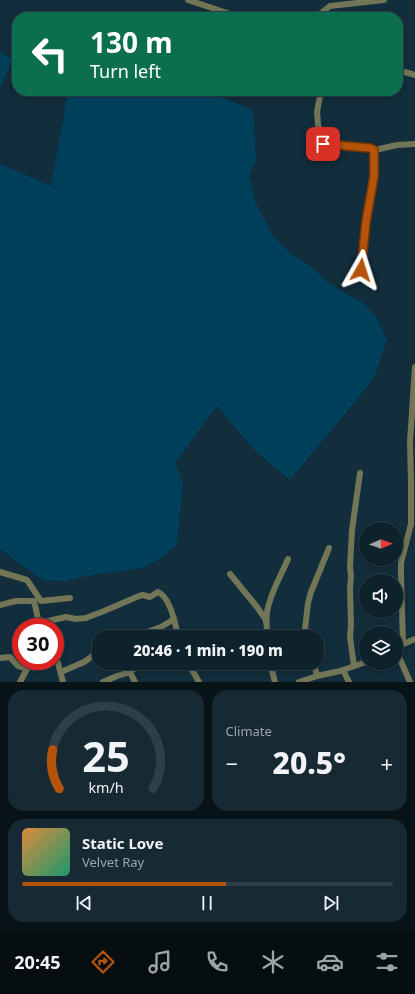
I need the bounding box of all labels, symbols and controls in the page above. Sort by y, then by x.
text: 130 m [90,23,173,61]
icon: left [24,28,76,80]
text: Turn left [90,59,161,83]
pin [306,127,340,161]
icon: arrive [312,133,334,155]
position arrow [340,249,382,291]
north arrow [359,522,403,566]
map controls [359,522,403,670]
button: sound [359,574,403,618]
speed limit sign: 30 [12,618,64,670]
button: layers [359,626,403,670]
text: 20:46 · 1 min · 190 m [133,640,283,660]
text: Climate [226,722,272,740]
text: 25 [82,727,130,783]
text: 20.5° [273,742,346,783]
text: − [226,748,238,778]
text: + [380,748,393,778]
text: km/h [88,777,123,796]
text: Static Love [82,833,163,853]
text: Velvet Ray [82,853,144,871]
icon: previous [73,892,95,914]
icon: pause [196,892,218,914]
icon: next [320,892,342,914]
icon: directions [89,948,117,976]
icon: music [146,948,174,976]
icon: phone [203,948,231,976]
icon: climate [259,948,287,976]
icon: car [316,948,344,976]
icon: filters [373,948,401,976]
text: 20:45 [14,950,61,974]

